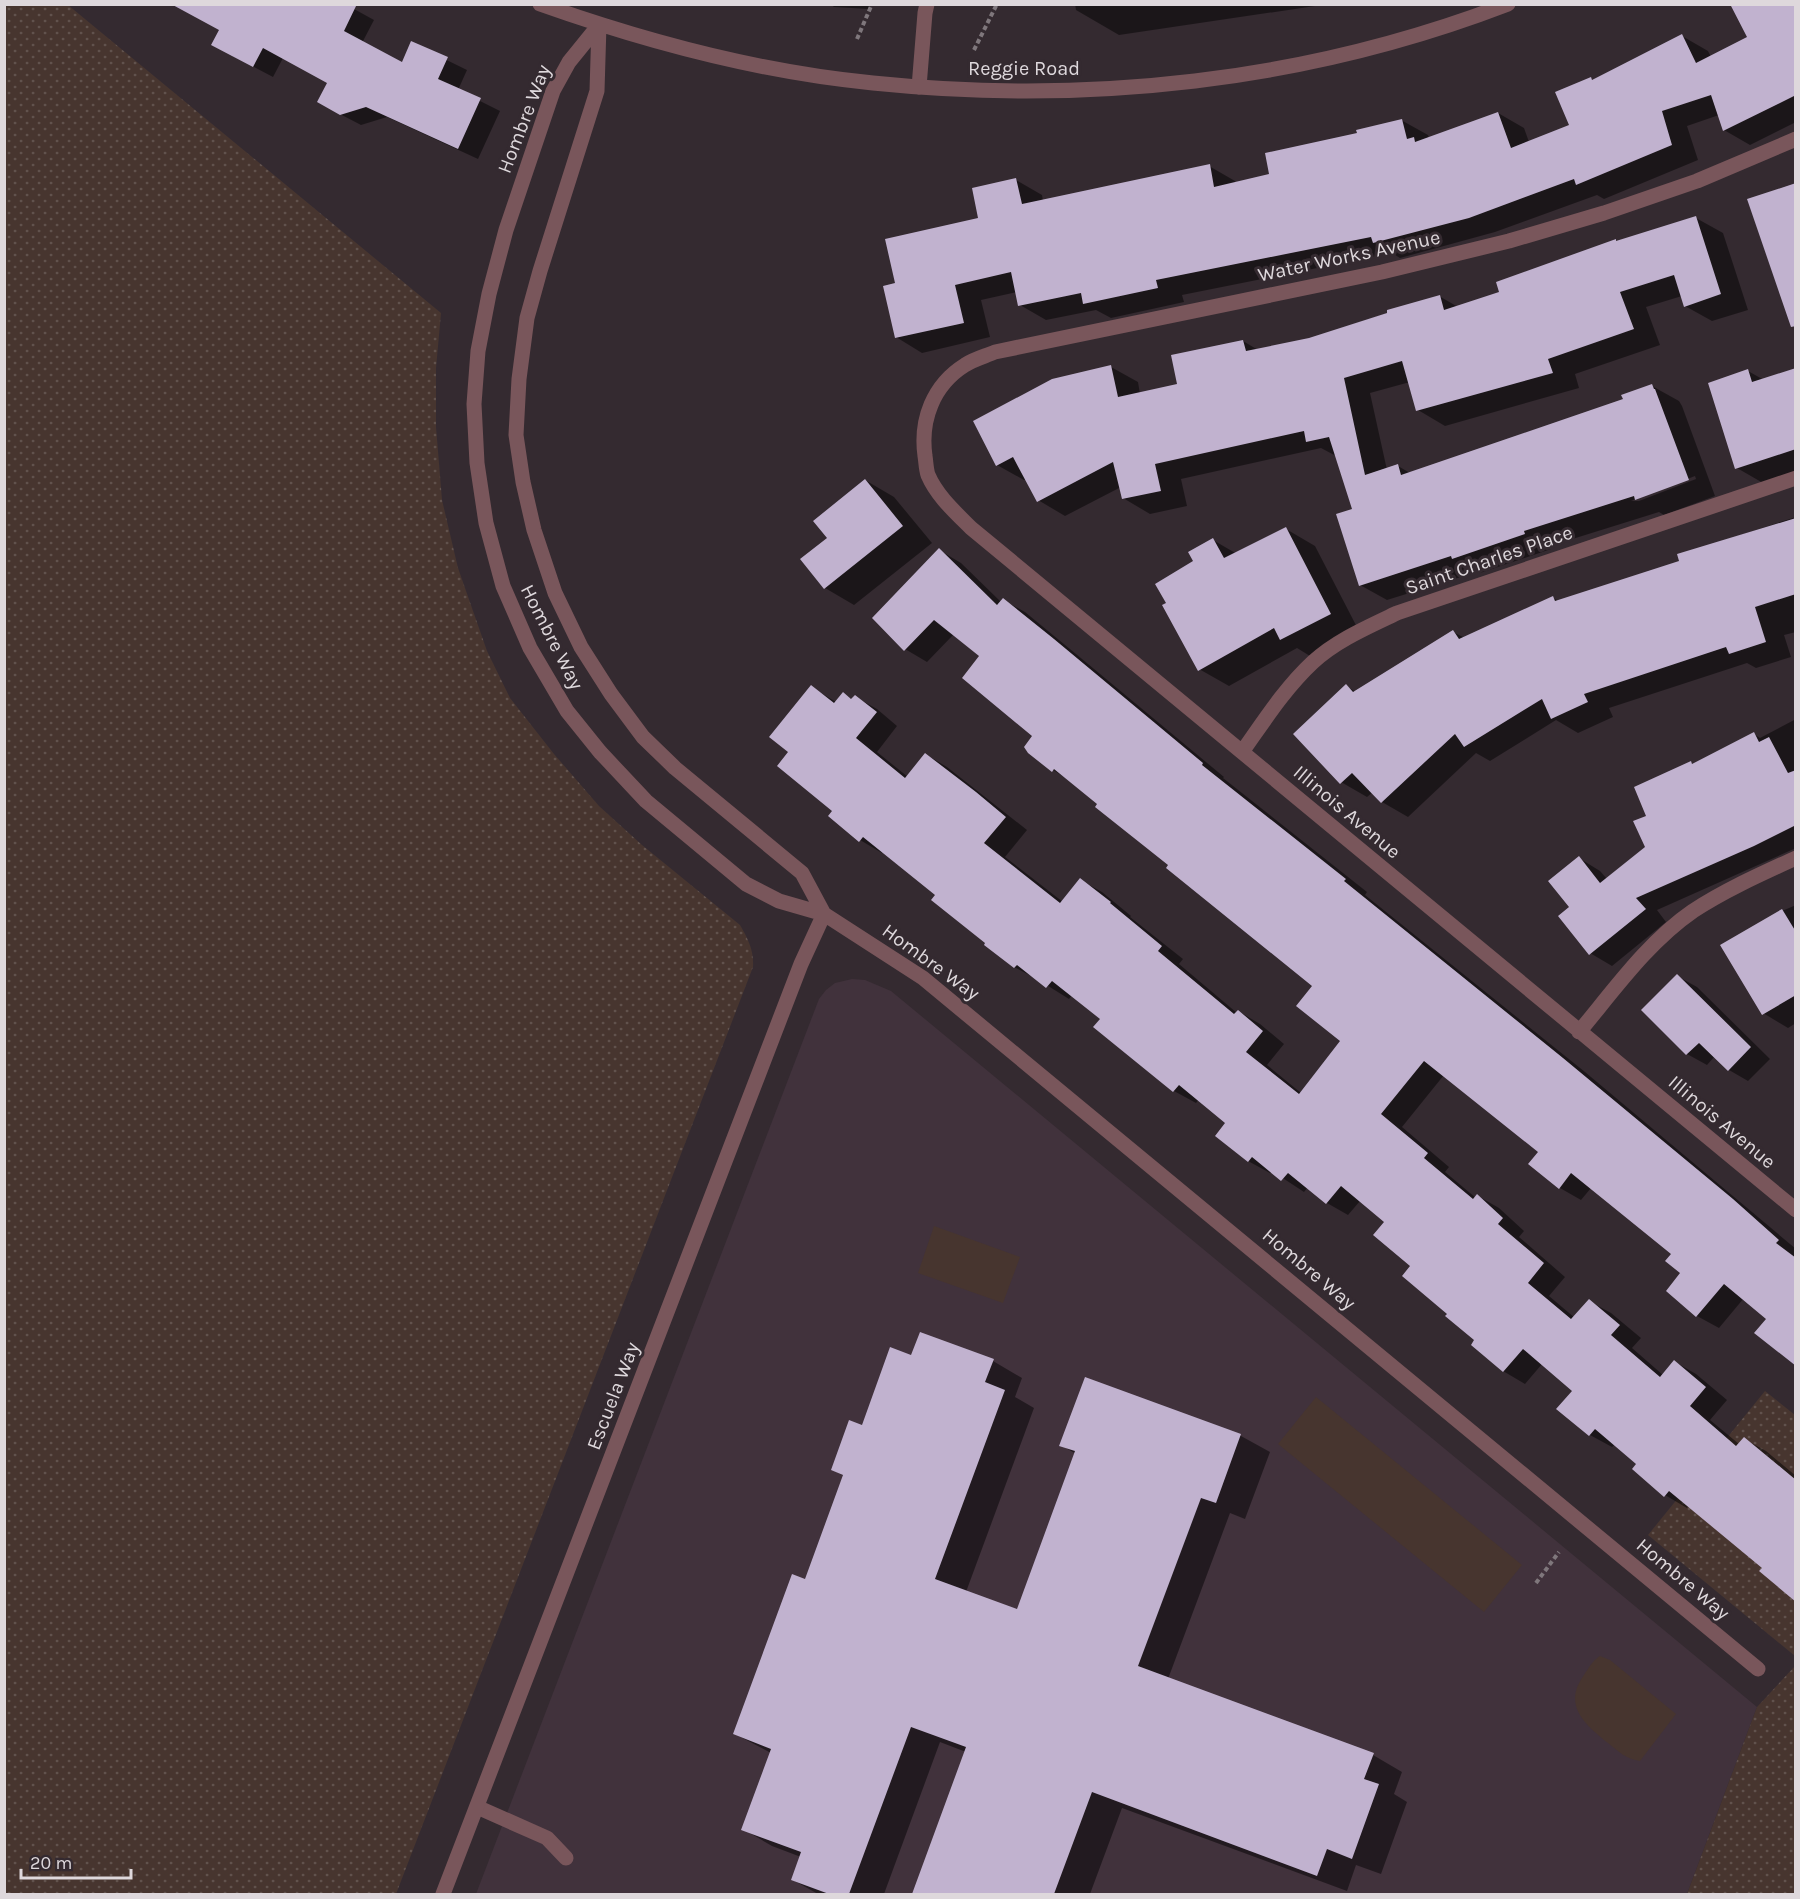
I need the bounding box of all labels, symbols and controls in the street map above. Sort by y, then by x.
street label: Reggie Road [968,57,1080,80]
street label: Hombre Way [493,61,555,177]
street label: Water Works Avenue [1256,225,1442,287]
street label: Saint Charles Place [1402,521,1576,599]
street label: Hombre Way [516,581,588,693]
street label: Illinois Avenue [1289,761,1405,863]
street label: Hombre Way [878,919,984,1005]
street label: Illinois Avenue [1664,1071,1780,1173]
street label: Hombre Way [1258,1223,1360,1315]
street label: Escuela Way [582,1339,644,1453]
street label: Hombre Way [1632,1533,1734,1625]
scale bar [21,1842,130,1880]
text: 20 m [30,1852,72,1874]

